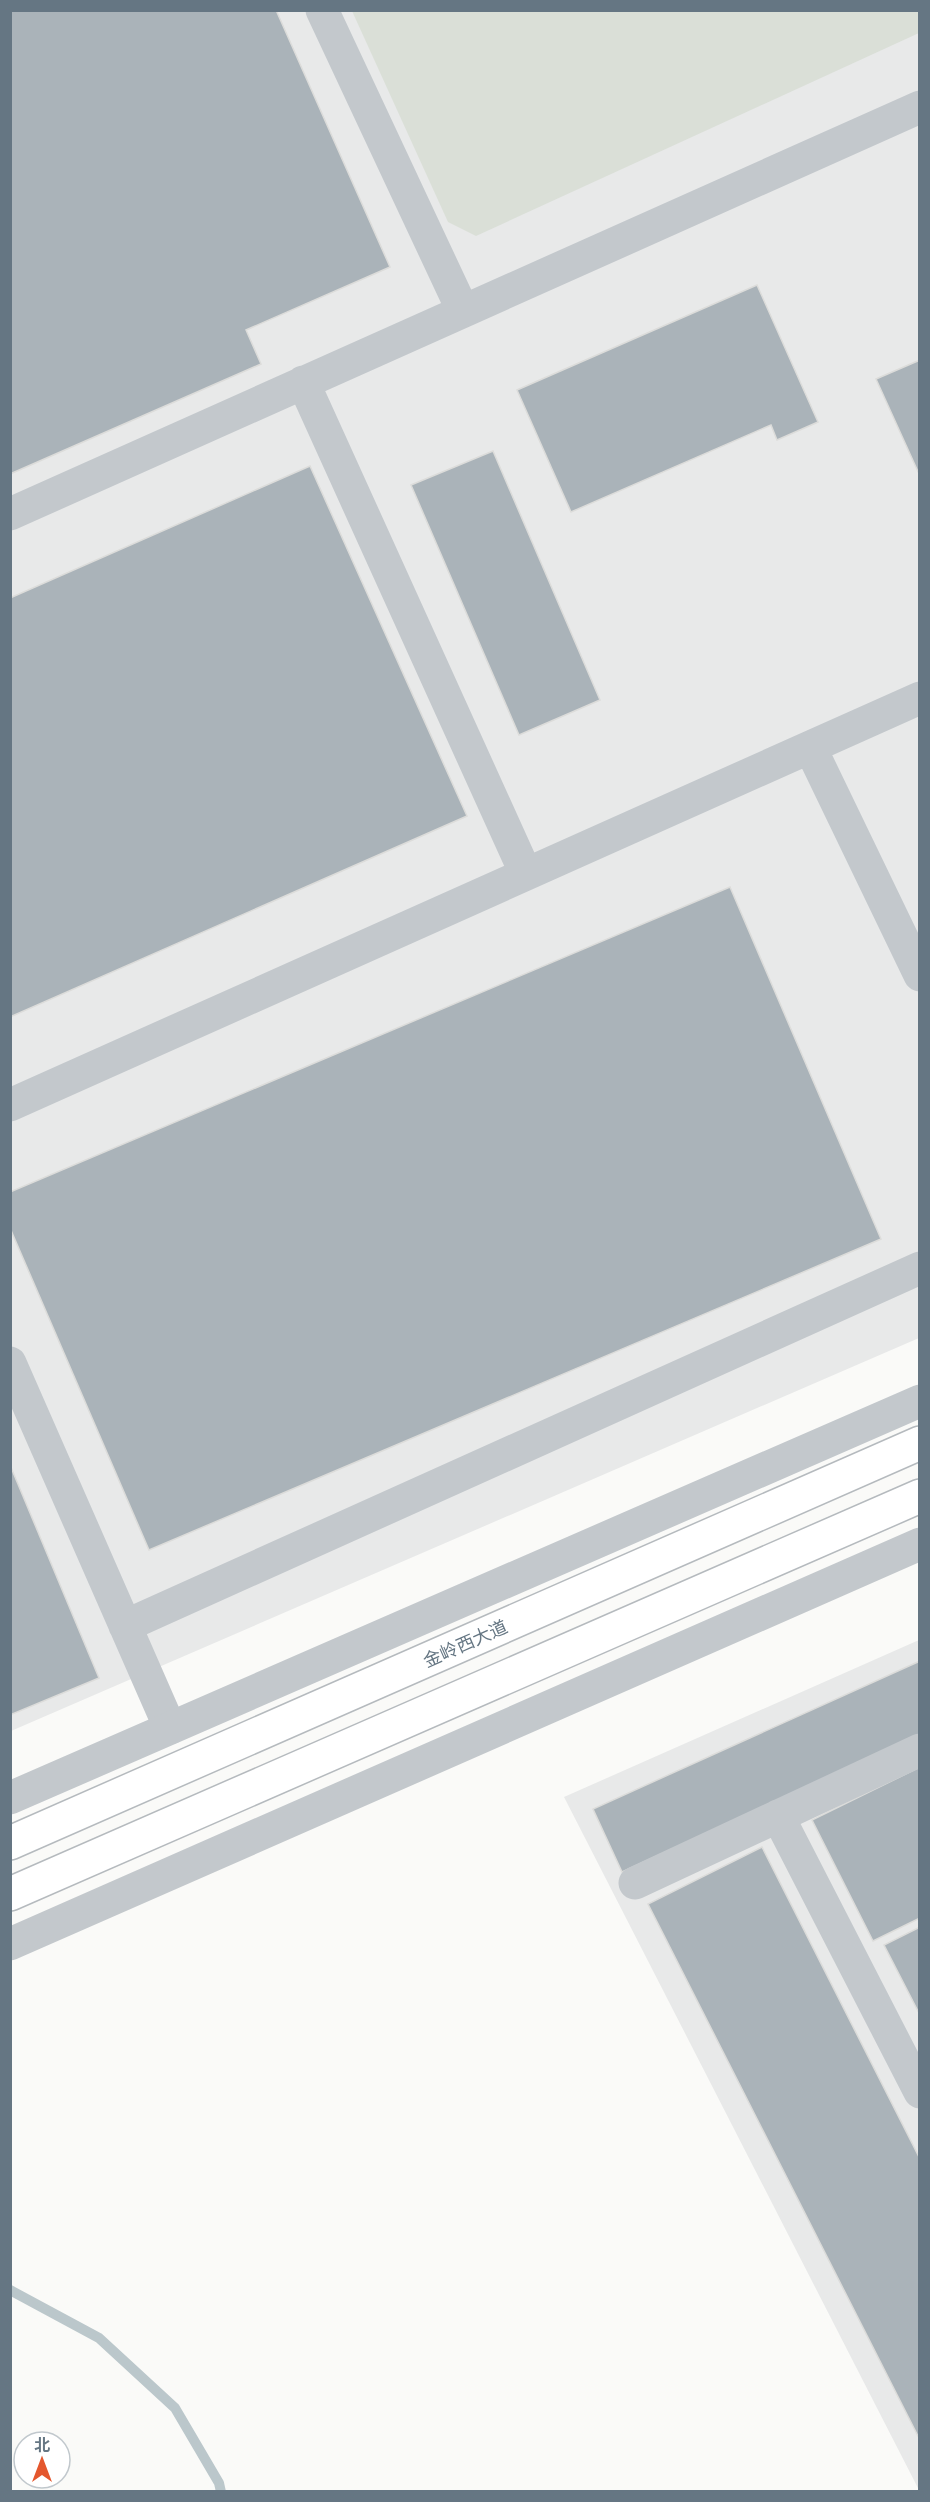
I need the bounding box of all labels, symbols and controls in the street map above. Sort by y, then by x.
street label: 金岭西大道 [419,1614,511,1672]
north arrow [12,2430,72,2490]
text: 北 [34,2434,50,2456]

